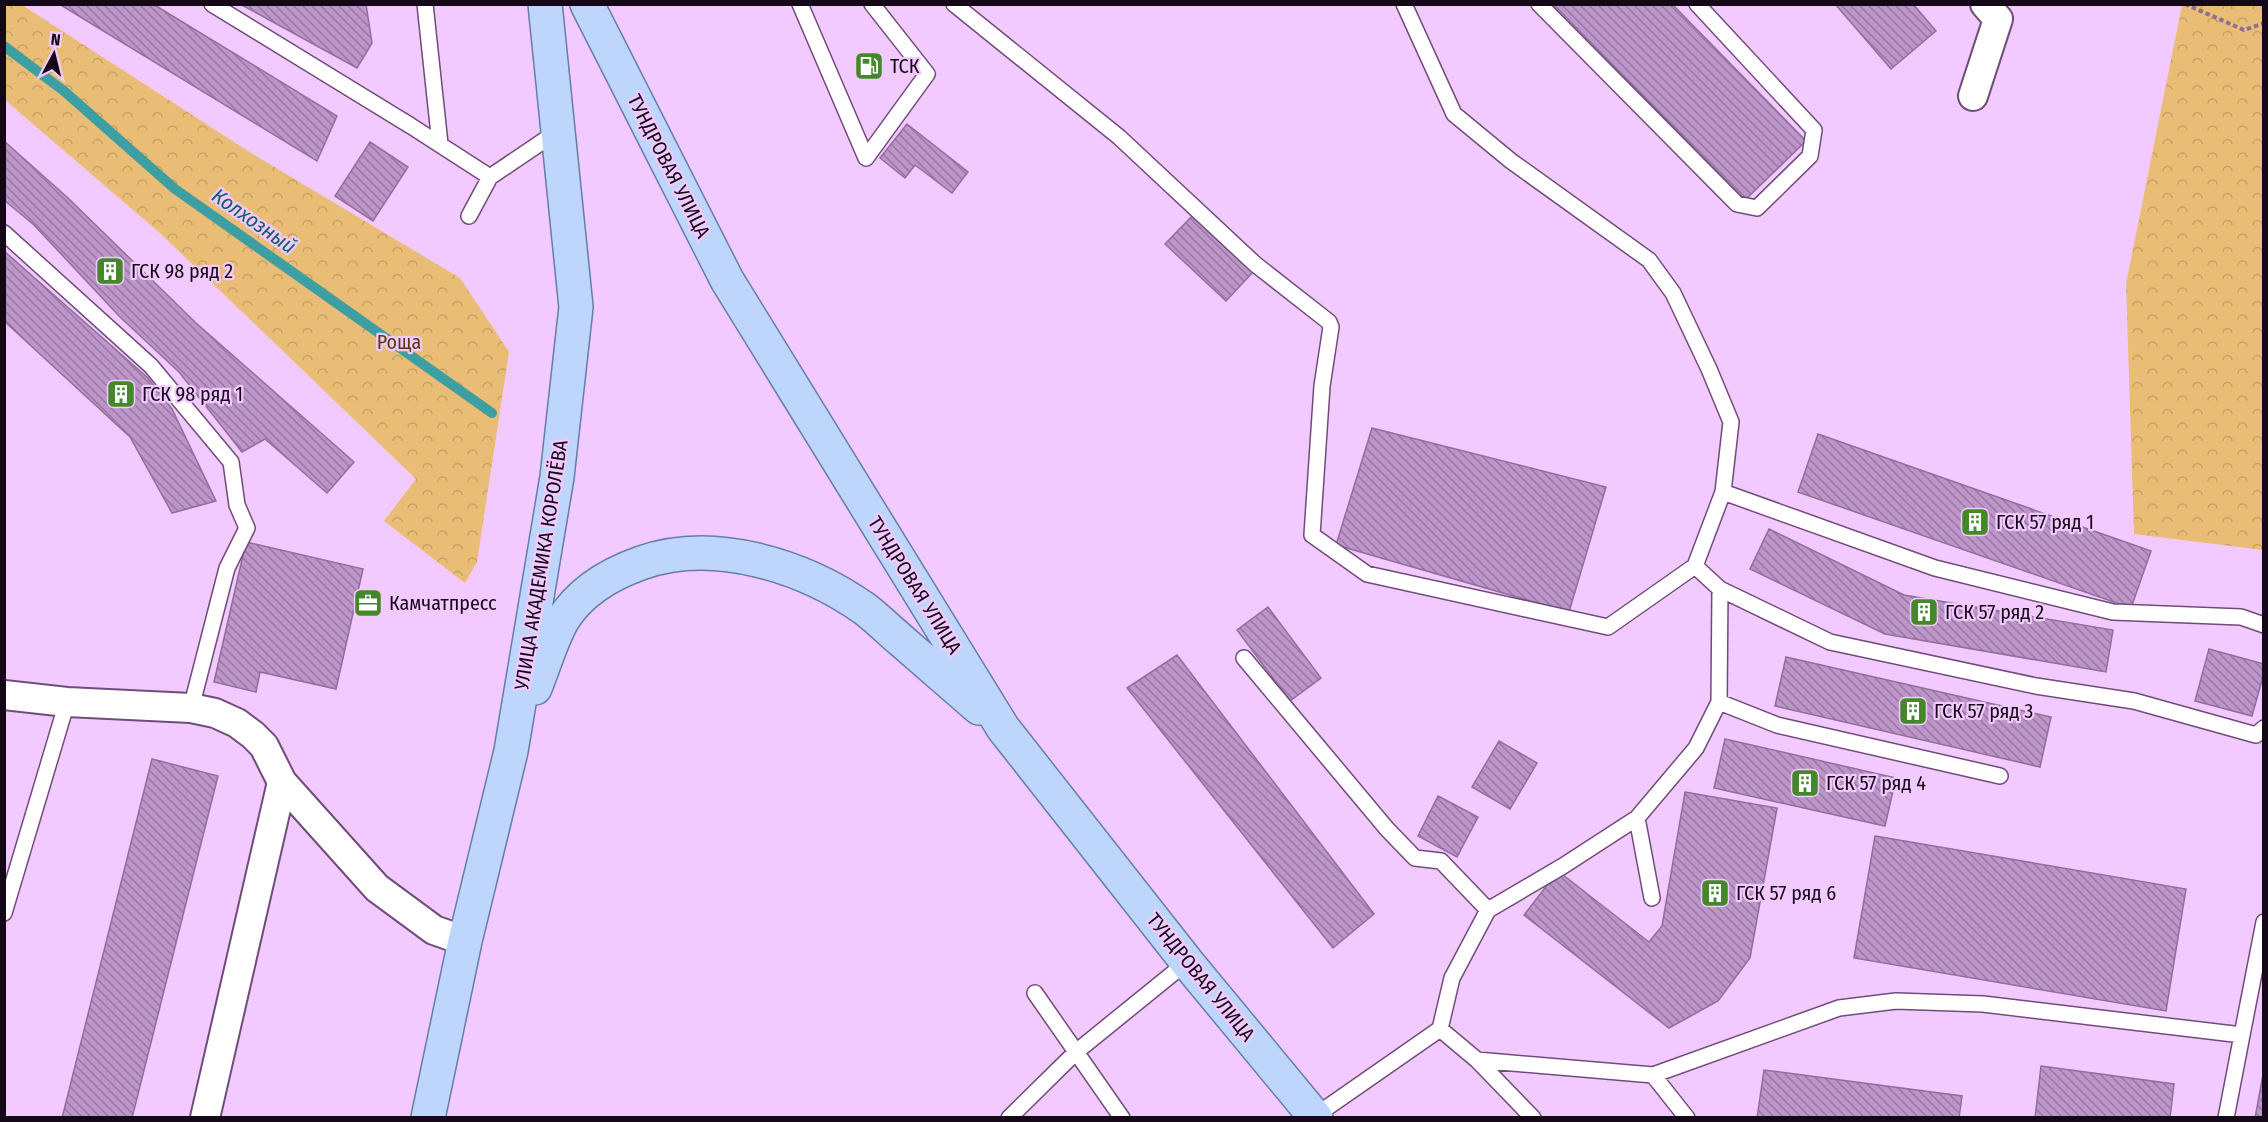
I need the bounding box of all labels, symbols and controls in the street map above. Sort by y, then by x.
north arrow [24,24,84,84]
text: N [50,30,62,50]
fuel station icon: ТСК [853,50,885,82]
place label: ТСК [890,54,920,78]
street label: ТУНДРОВАЯ УЛИЦА [622,90,716,242]
water label: Колхозный [207,182,301,260]
building icon: ГСК 98 ряд 2 [94,255,126,287]
place label: ГСК 98 ряд 2 [131,259,233,283]
park label: Роща [377,330,421,354]
building icon: ГСК 98 ряд 1 [105,378,137,410]
place label: ГСК 98 ряд 1 [142,382,243,406]
street label: УЛИЦА АКАДЕМИКА КОРОЛЁВА [509,438,573,693]
building icon: ГСК 57 ряд 1 [1959,506,1991,538]
place label: ГСК 57 ряд 1 [1996,510,2094,534]
street label: ТУНДРОВАЯ УЛИЦА [863,512,967,659]
office icon: Камчатпресс [352,587,384,619]
place label: Камчатпресс [389,591,497,615]
building icon: ГСК 57 ряд 2 [1908,596,1940,628]
place label: ГСК 57 ряд 2 [1945,600,2044,624]
building icon: ГСК 57 ряд 3 [1897,695,1929,727]
place label: ГСК 57 ряд 3 [1934,699,2033,723]
building icon: ГСК 57 ряд 4 [1789,767,1821,799]
place label: ГСК 57 ряд 4 [1826,771,1926,795]
building icon: ГСК 57 ряд 6 [1699,877,1731,909]
place label: ГСК 57 ряд 6 [1736,881,1836,905]
street label: ТУНДРОВАЯ УЛИЦА [1142,908,1260,1046]

